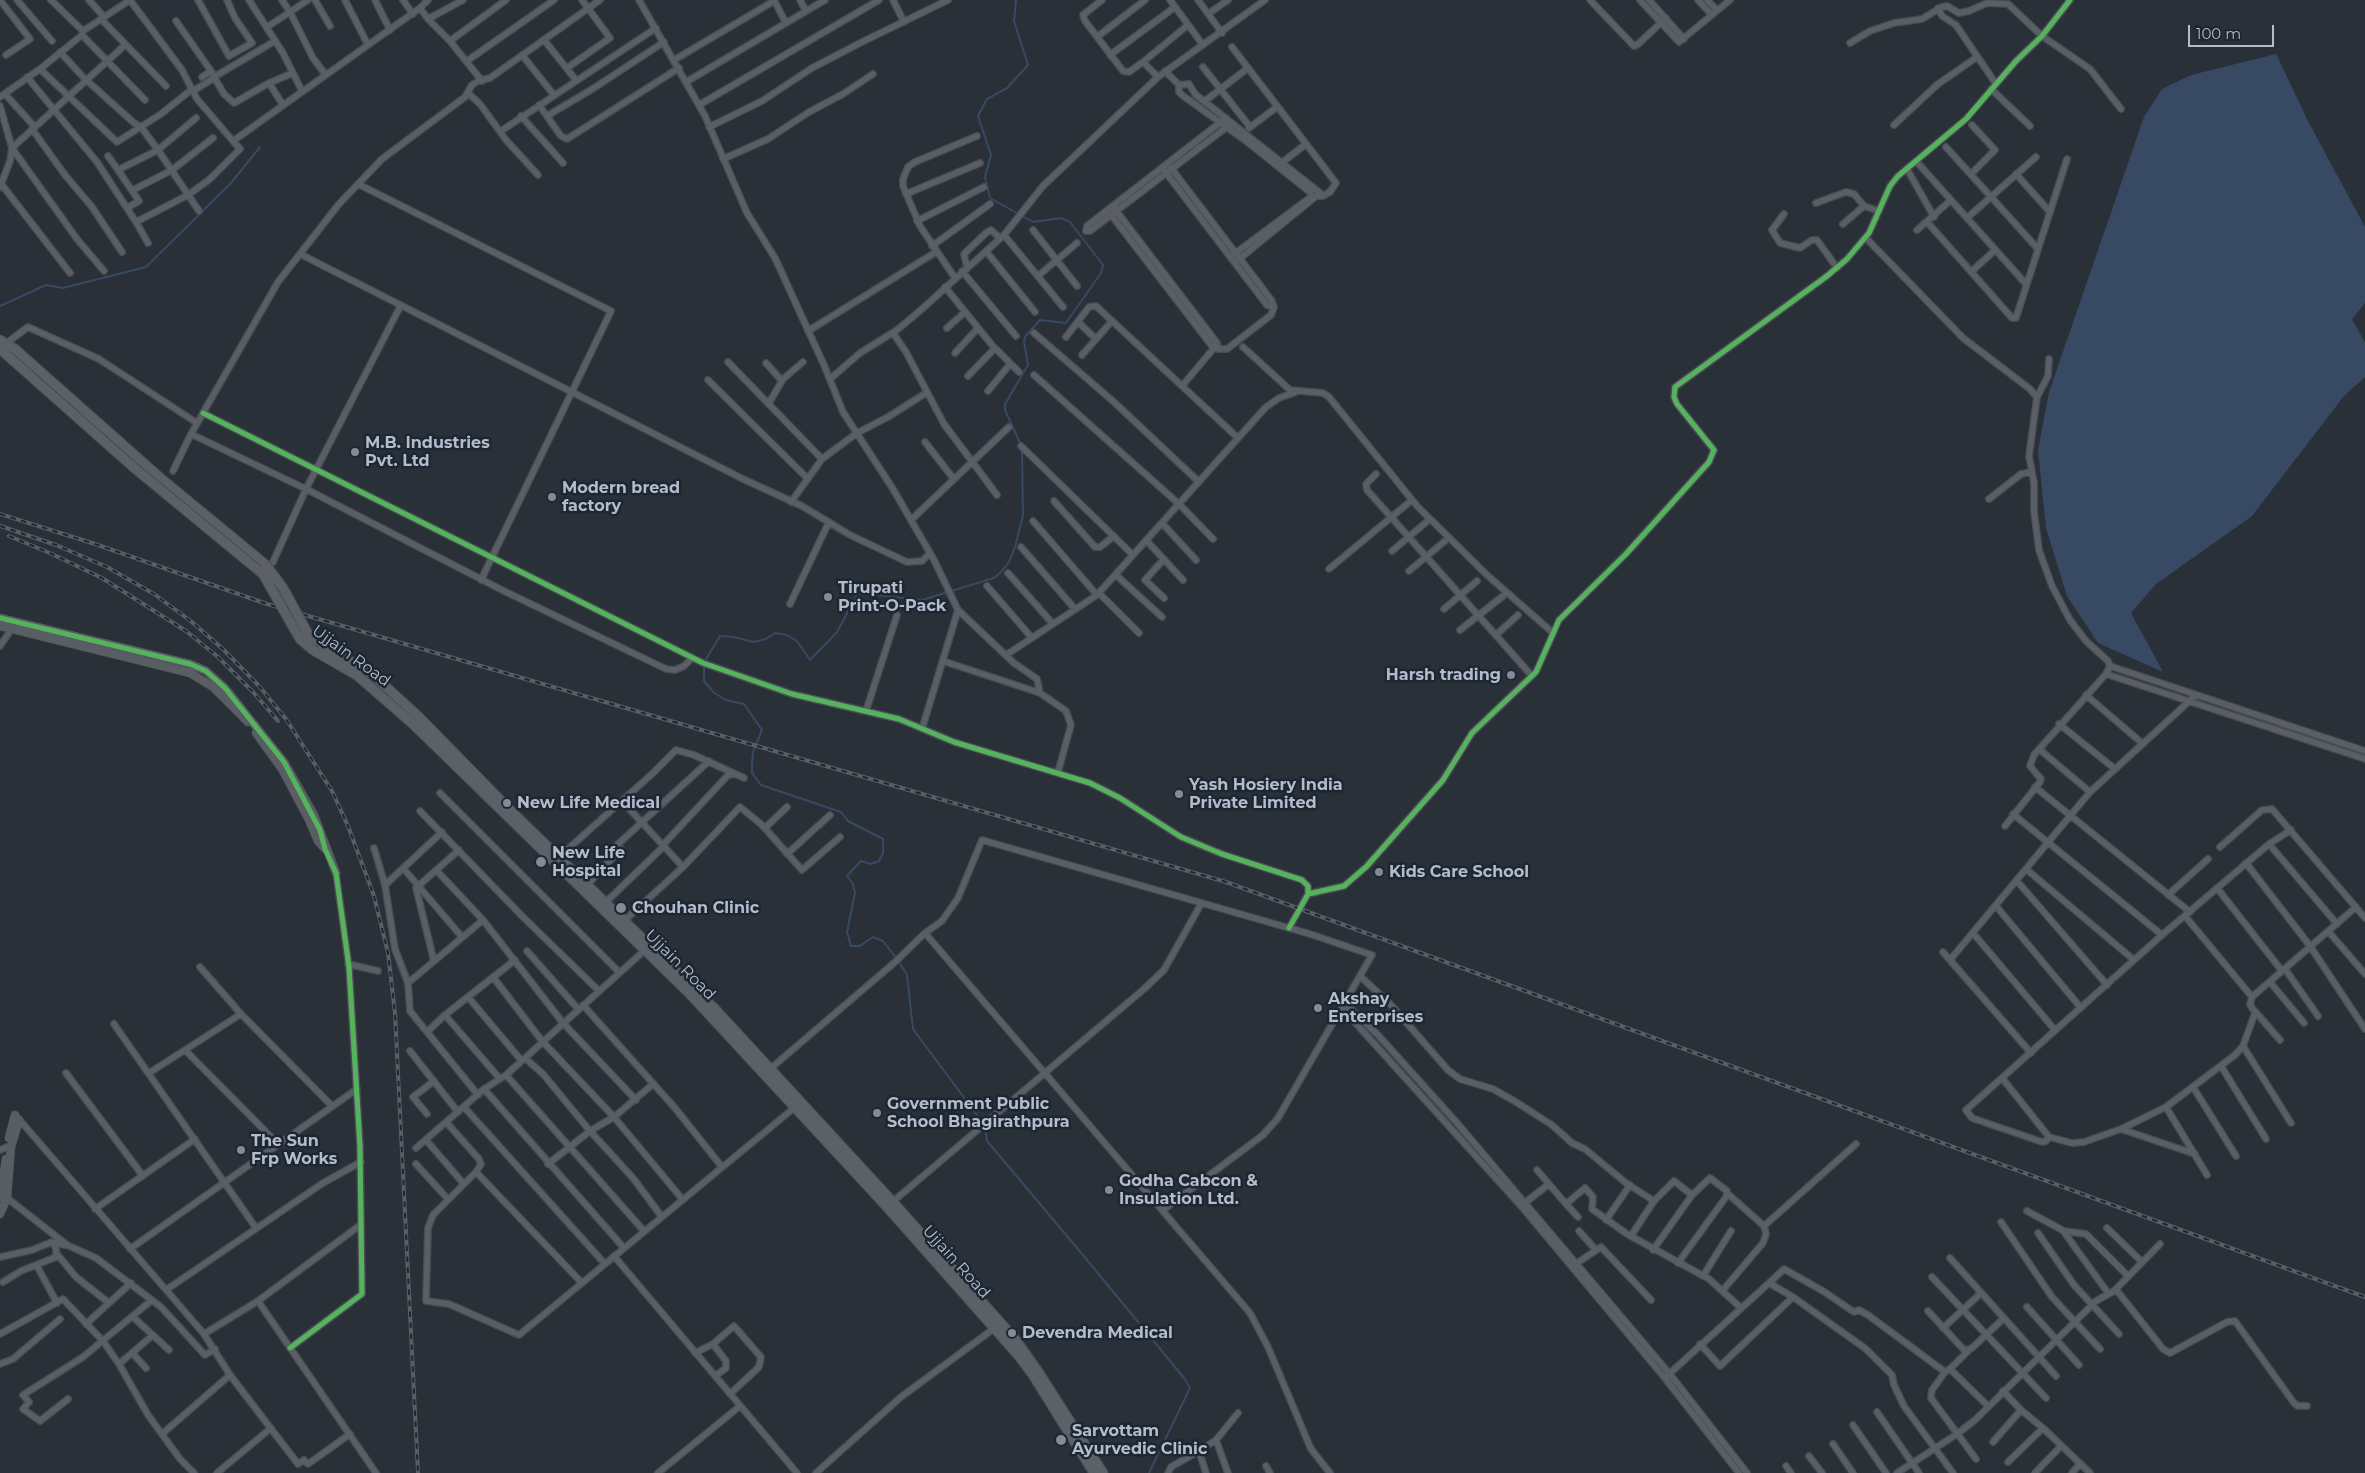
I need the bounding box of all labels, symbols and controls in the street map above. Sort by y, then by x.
scale bar [2190,15,2276,47]
text: 100 m [2196,24,2241,43]
place label: M.B. Industries Pvt. Ltd [365,433,490,471]
marker: M.B. Industries Pvt. Ltd [349,446,361,458]
place label: Modern bread factory [562,478,680,516]
marker: Modern bread factory [546,491,558,503]
place label: Tirupati Print-O-Pack [838,578,946,616]
marker: Tirupati Print-O-Pack [822,591,834,603]
street label: Ujjain Road [308,621,394,691]
place label: Harsh trading [1386,665,1501,685]
marker: Harsh trading [1505,669,1517,681]
place label: Yash Hosiery India Private Limited [1189,775,1343,813]
marker: Yash Hosiery India Private Limited [1173,788,1185,800]
place label: New Life Medical [517,793,660,813]
marker: New Life Medical [501,797,513,809]
place label: New Life Hospital [552,843,625,881]
marker: New Life Hospital [534,855,548,869]
place label: Kids Care School [1389,862,1529,882]
marker: Kids Care School [1373,866,1385,878]
place label: Chouhan Clinic [632,898,759,918]
marker: Chouhan Clinic [614,901,628,915]
street label: Ujjain Road [641,926,719,1004]
place label: Akshay Enterprises [1328,989,1423,1027]
marker: Akshay Enterprises [1312,1002,1324,1014]
place label: Government Public School Bhagirathpura [887,1094,1070,1132]
marker: Government Public School Bhagirathpura [871,1107,883,1119]
place label: The Sun Frp Works [251,1131,337,1169]
marker: The Sun Frp Works [235,1144,247,1156]
place label: Godha Cabcon & Insulation Ltd. [1119,1171,1258,1209]
marker: Godha Cabcon & Insulation Ltd. [1103,1184,1115,1196]
street label: Ujjain Road [918,1221,994,1303]
place label: Devendra Medical [1022,1323,1173,1343]
marker: Devendra Medical [1006,1327,1018,1339]
place label: Sarvottam Ayurvedic Clinic [1072,1421,1207,1459]
marker: Sarvottam Ayurvedic Clinic [1054,1433,1068,1447]

